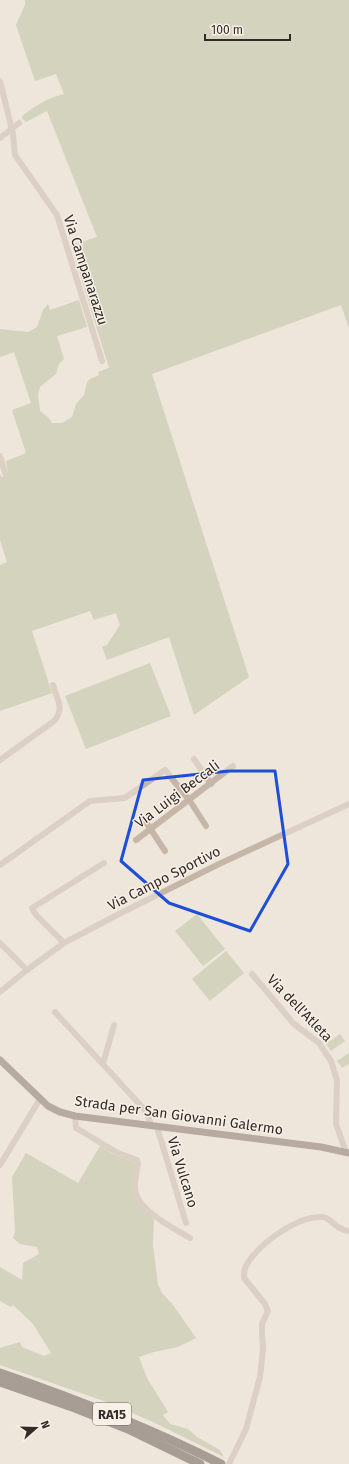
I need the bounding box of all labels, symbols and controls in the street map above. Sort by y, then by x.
scale bar [205,16,290,42]
text: 100 m [211,23,243,37]
street label: Via Campanarazzu [60,213,111,327]
street label: Via Luigi Beccali [132,757,223,832]
street label: Via Campo Sportivo [105,843,223,914]
street label: Via dell'Atleta [263,971,336,1045]
street label: Strada per San Giovanni Galermo [74,1092,284,1139]
street label: Via Vulcano [164,1135,201,1210]
road number: RA15 [93,1403,131,1425]
north arrow [16,1408,56,1448]
text: N [38,1419,52,1430]

